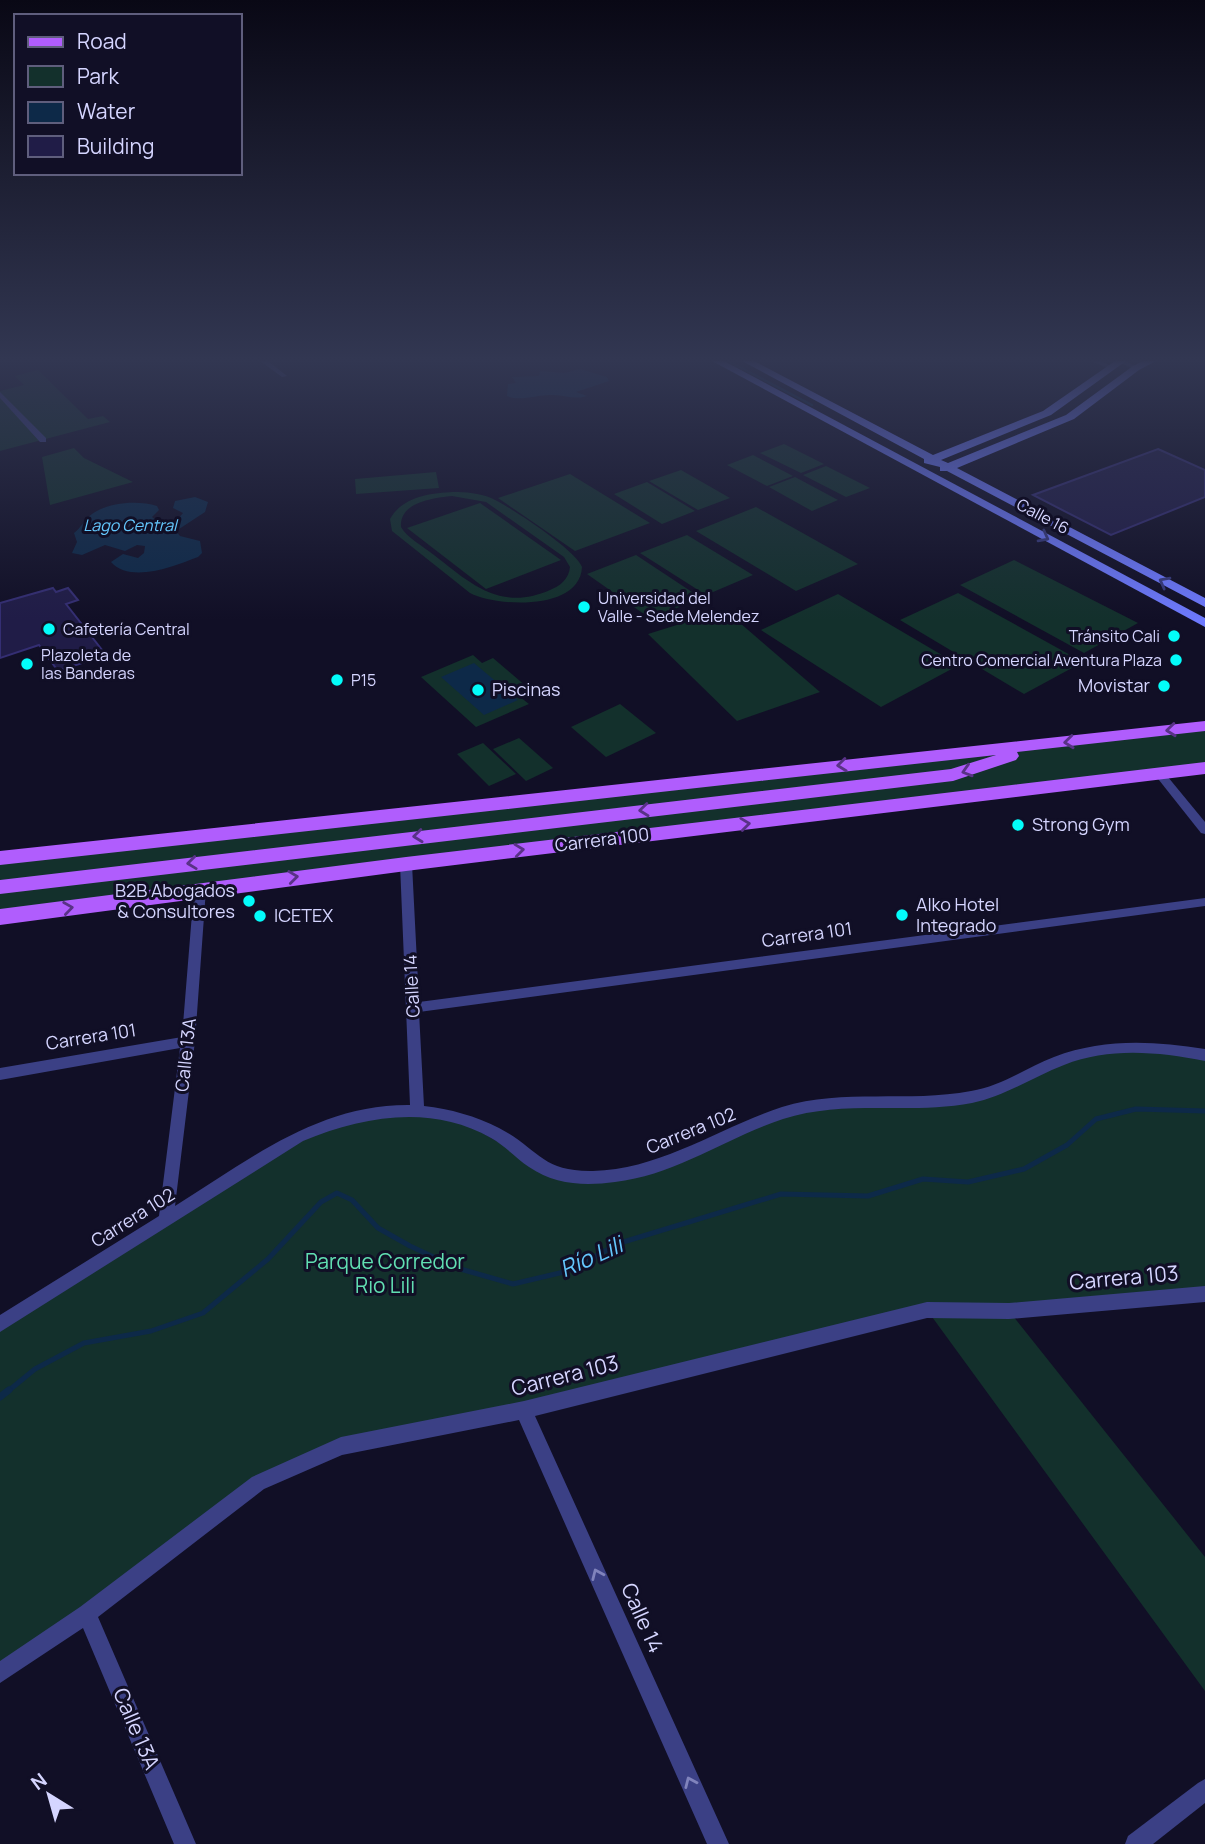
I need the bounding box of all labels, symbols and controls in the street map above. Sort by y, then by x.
legend [14,14,242,175]
text: Road [77,27,127,55]
text: Park [77,62,119,90]
text: Water [77,97,136,125]
text: Building [77,132,154,160]
street label: Calle 16 [1013,493,1073,539]
water label: Lago Central [83,514,179,536]
one-way arrow [1036,529,1049,542]
one-way arrow [1159,576,1172,590]
place label: Universidad del Valle - Sede Melendez [598,587,759,627]
marker: Universidad del Valle - Sede Melendez [576,599,592,615]
place label: Cafetería Central [63,618,190,640]
marker: Cafetería Central [41,621,57,637]
place label: Tránsito Cali [1069,625,1160,647]
marker: Tránsito Cali [1166,628,1182,644]
place label: Plazoleta de las Banderas [41,644,135,684]
place label: Centro Comercial Aventura Plaza [921,649,1162,671]
marker: Centro Comercial Aventura Plaza [1168,652,1184,668]
marker: Plazoleta de las Banderas [19,656,35,672]
place label: P15 [351,669,376,691]
marker: P15 [329,672,345,688]
place label: Movistar [1078,673,1150,697]
place label: Piscinas [492,677,561,701]
marker: Movistar [1156,678,1172,694]
marker: Piscinas [470,682,486,698]
one-way arrow [1165,723,1177,738]
one-way arrow [1063,734,1074,749]
one-way arrow [836,757,847,772]
one-way arrow [961,762,973,777]
one-way arrow [638,803,650,818]
place label: Strong Gym [1032,812,1130,836]
one-way arrow [739,816,751,831]
marker: Strong Gym [1010,817,1026,833]
street label: Carrera 100 [553,821,650,857]
one-way arrow [412,828,424,843]
one-way arrow [513,843,525,858]
one-way arrow [187,856,198,871]
one-way arrow [287,870,299,885]
place label: B2B Abogados & Consultores [115,878,235,923]
place label: Alko Hotel Integrado [916,892,999,937]
marker: B2B Abogados & Consultores [241,893,257,909]
one-way arrow [62,900,73,915]
place label: ICETEX [274,903,333,927]
marker: Alko Hotel Integrado [894,907,910,923]
marker: ICETEX [252,908,268,924]
street label: Carrera 101 [760,916,854,952]
street label: Calle 14 [397,954,425,1018]
street label: Calle 13A [169,1016,201,1093]
street label: Carrera 101 [44,1017,138,1055]
street label: Carrera 102 [642,1101,739,1159]
street label: Carrera 102 [86,1182,179,1252]
water label: Río Lili [554,1227,630,1284]
park label: Parque Corredor Rio Lili [305,1247,465,1299]
street label: Carrera 103 [1068,1258,1180,1296]
street label: Carrera 103 [508,1348,621,1402]
one-way arrow [591,1569,605,1581]
street label: Calle 14 [615,1578,671,1657]
street label: Calle 13A [107,1684,167,1774]
north arrow [14,1760,84,1830]
text: N [25,1767,52,1796]
one-way arrow [684,1776,698,1789]

